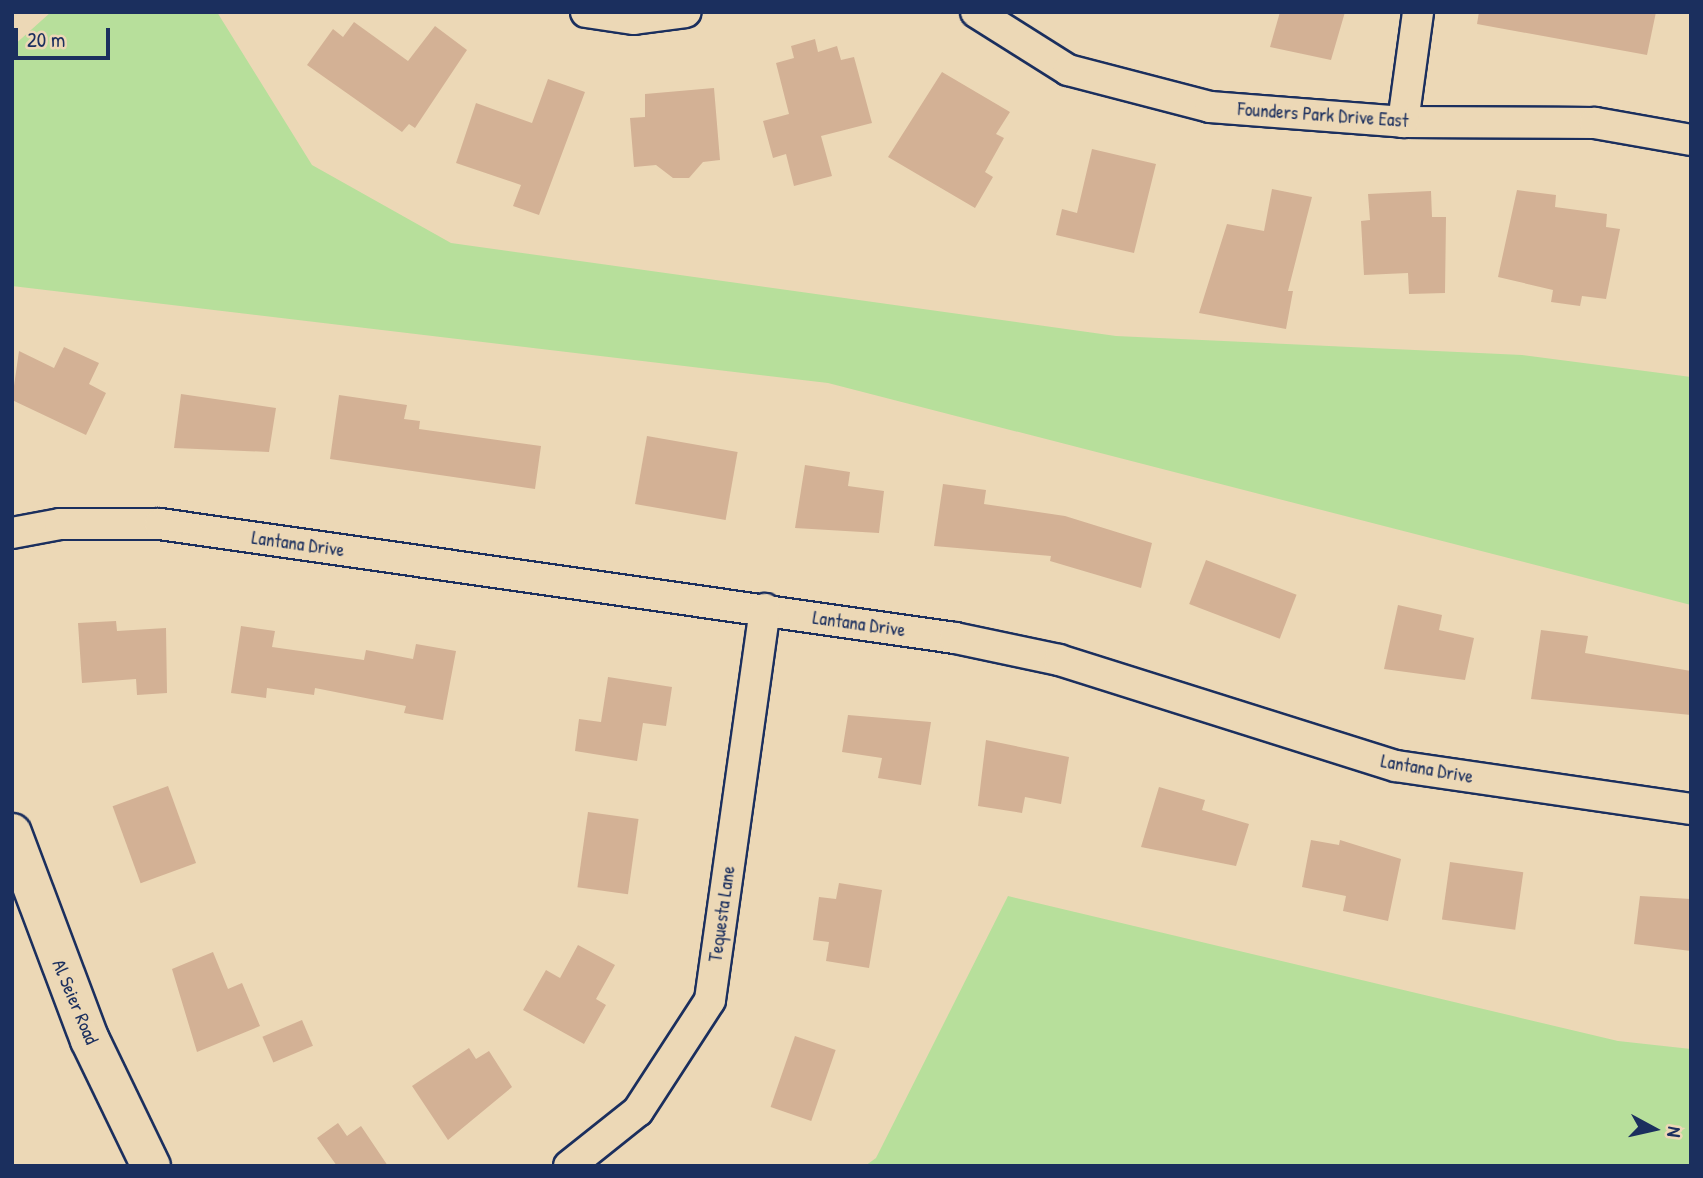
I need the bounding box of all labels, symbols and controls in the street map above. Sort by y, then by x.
scale bar [18,14,114,58]
text: 20 m [27,25,65,54]
street label: Founders Park Drive East [1237,98,1409,132]
street label: Lantana Drive [250,526,346,562]
street label: Lantana Drive [811,606,907,642]
street label: Lantana Drive [1379,750,1475,788]
street label: Tequesta Lane [704,865,740,963]
street label: Al Seier Road [47,956,103,1048]
north arrow [1619,1094,1689,1164]
text: N [1661,1125,1688,1139]

